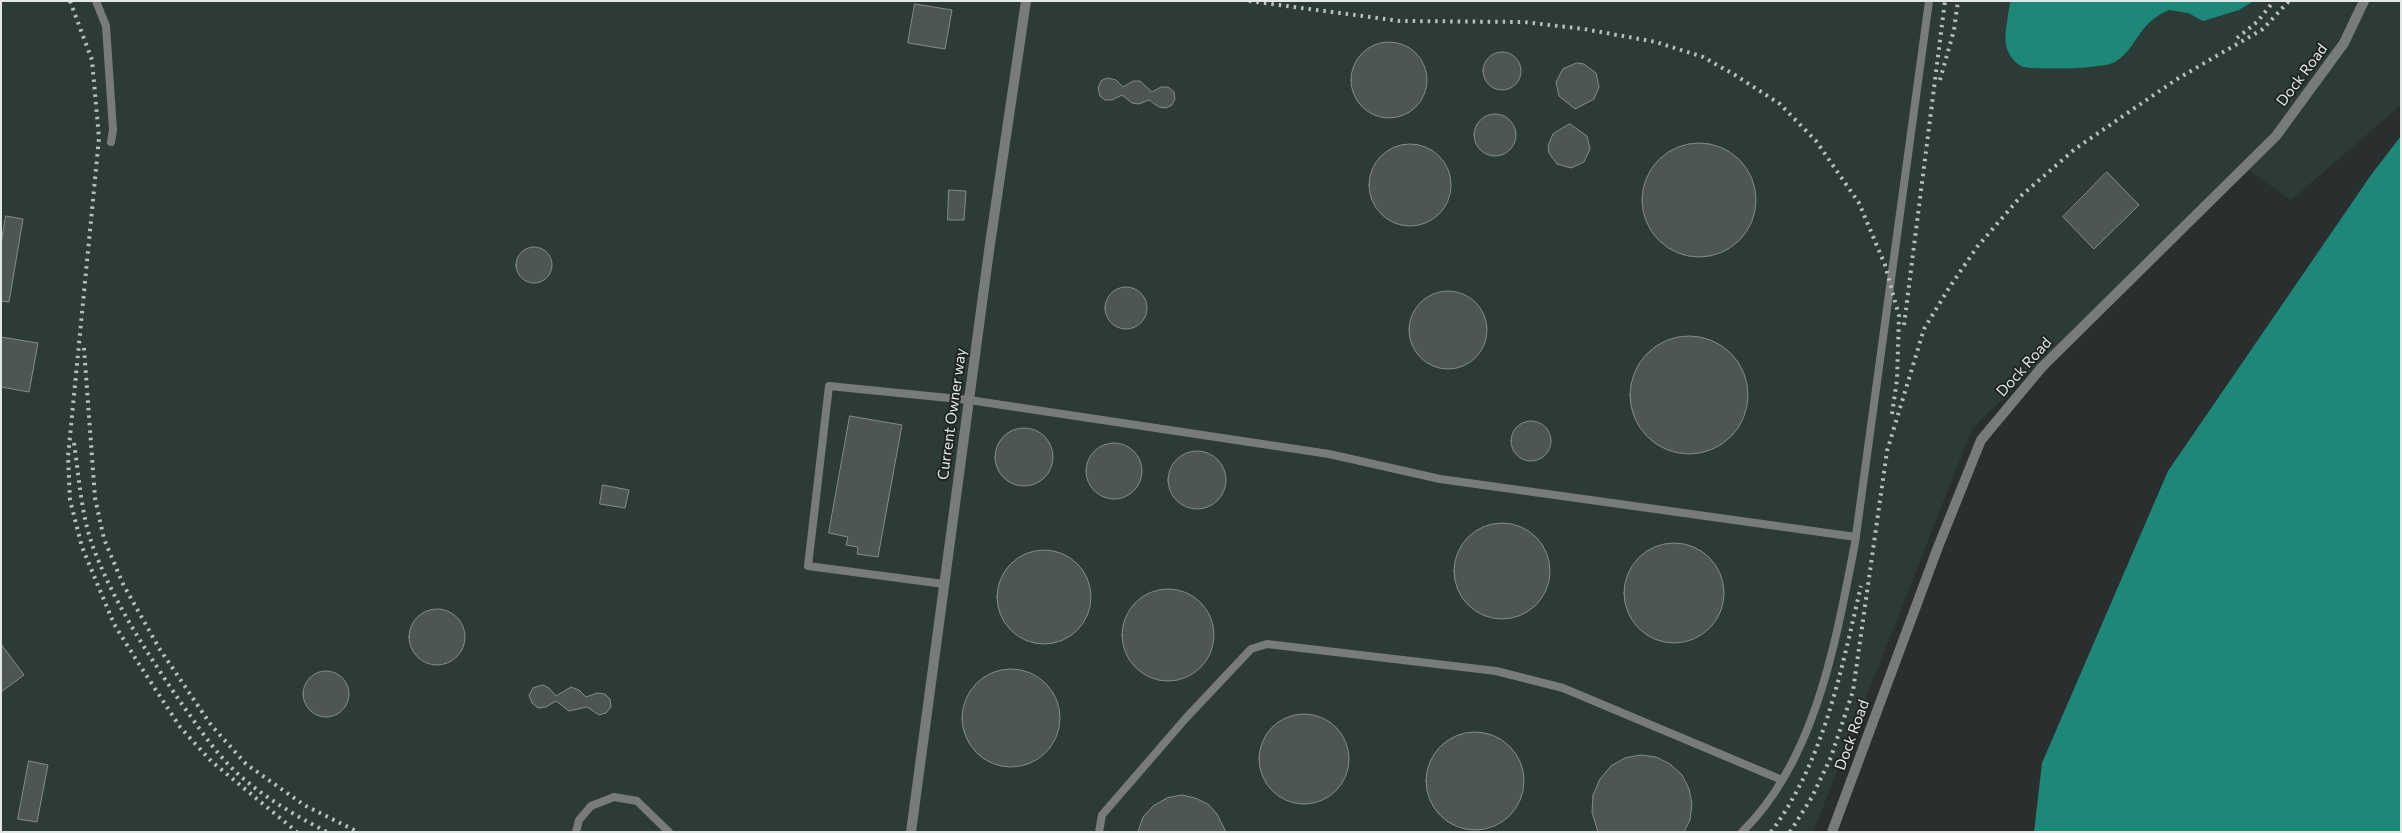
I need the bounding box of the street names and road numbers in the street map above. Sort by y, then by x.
street label: Dock Road [2273,40,2331,110]
street label: Dock Road [1993,334,2055,400]
street label: Current Owner way [934,347,970,481]
street label: Dock Road [1831,697,1873,773]

